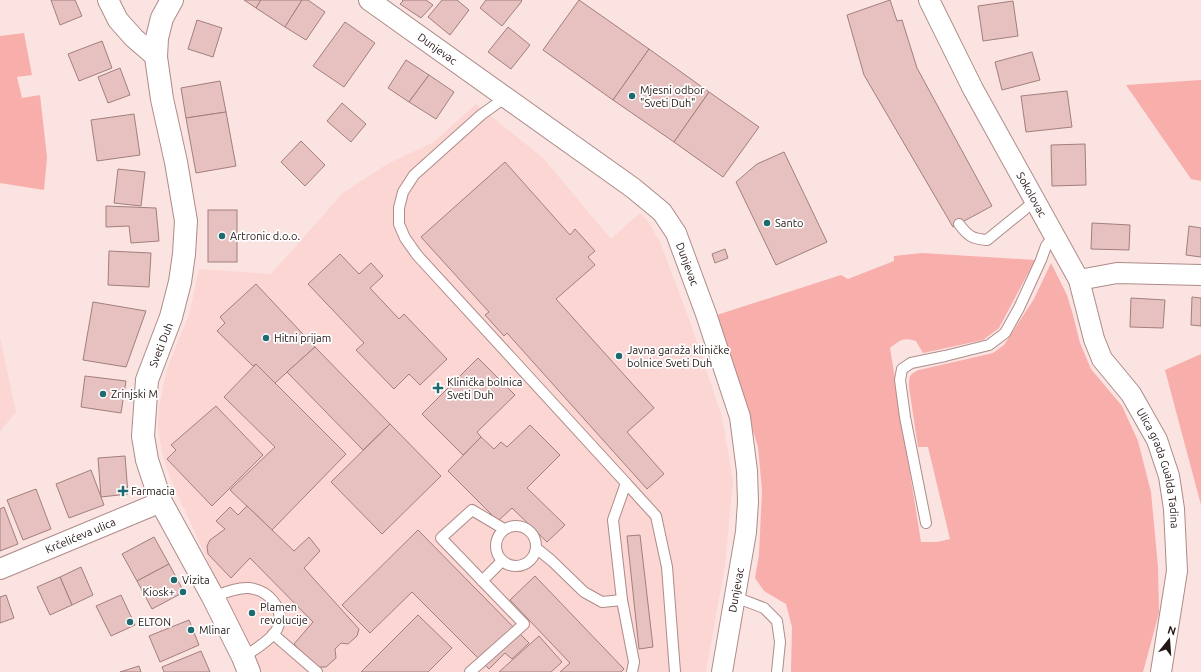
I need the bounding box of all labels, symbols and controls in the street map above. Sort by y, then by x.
street label: Dunjevac [416,31,459,67]
place label: Mjesni odbor "Sveti Duh" [640,84,705,109]
marker: Mjesni odbor "Sveti Duh" [627,91,637,101]
street label: Sokolovac [1014,170,1049,219]
place label: Santo [775,217,803,229]
marker: Santo [762,218,772,228]
place label: Artronic d.o.o. [230,230,300,242]
marker: Artronic d.o.o. [217,231,227,241]
street label: Dunjevac [674,241,701,287]
street label: Sveti Duh [147,321,175,369]
place label: Hitni prijam [274,332,331,344]
marker: Hitni prijam [261,333,271,343]
place label: Javna garaža kliničke bolnice Sveti Duh [627,344,730,369]
marker: Javna garaža kliničke bolnice Sveti Duh [614,351,624,361]
place label: Klinička bolnica Sveti Duh [447,376,522,401]
marker: Klinička bolnica Sveti Duh [432,382,444,394]
place label: Zrinjski M [111,388,158,400]
marker: Zrinjski M [98,389,108,399]
street label: Ulica grada Gualda Tadina [1134,406,1181,529]
place label: Farmacia [131,485,175,497]
marker: Farmacia [118,486,128,496]
street label: Krčelićeva ulica [43,516,117,556]
street label: Dunjevac [726,567,746,613]
place label: Vizita [182,574,210,586]
marker: Vizita [169,575,179,585]
place label: Kiosk+ [142,586,175,598]
marker: Kiosk+ [178,587,188,597]
place label: Plamen revolucije [260,601,308,626]
marker: Plamen revolucije [247,608,257,618]
place label: ELTON [138,616,171,628]
marker: ELTON [125,617,135,627]
north arrow [1149,620,1189,660]
text: N [1166,623,1178,637]
place label: Mlinar [199,624,231,636]
marker: Mlinar [186,625,196,635]

